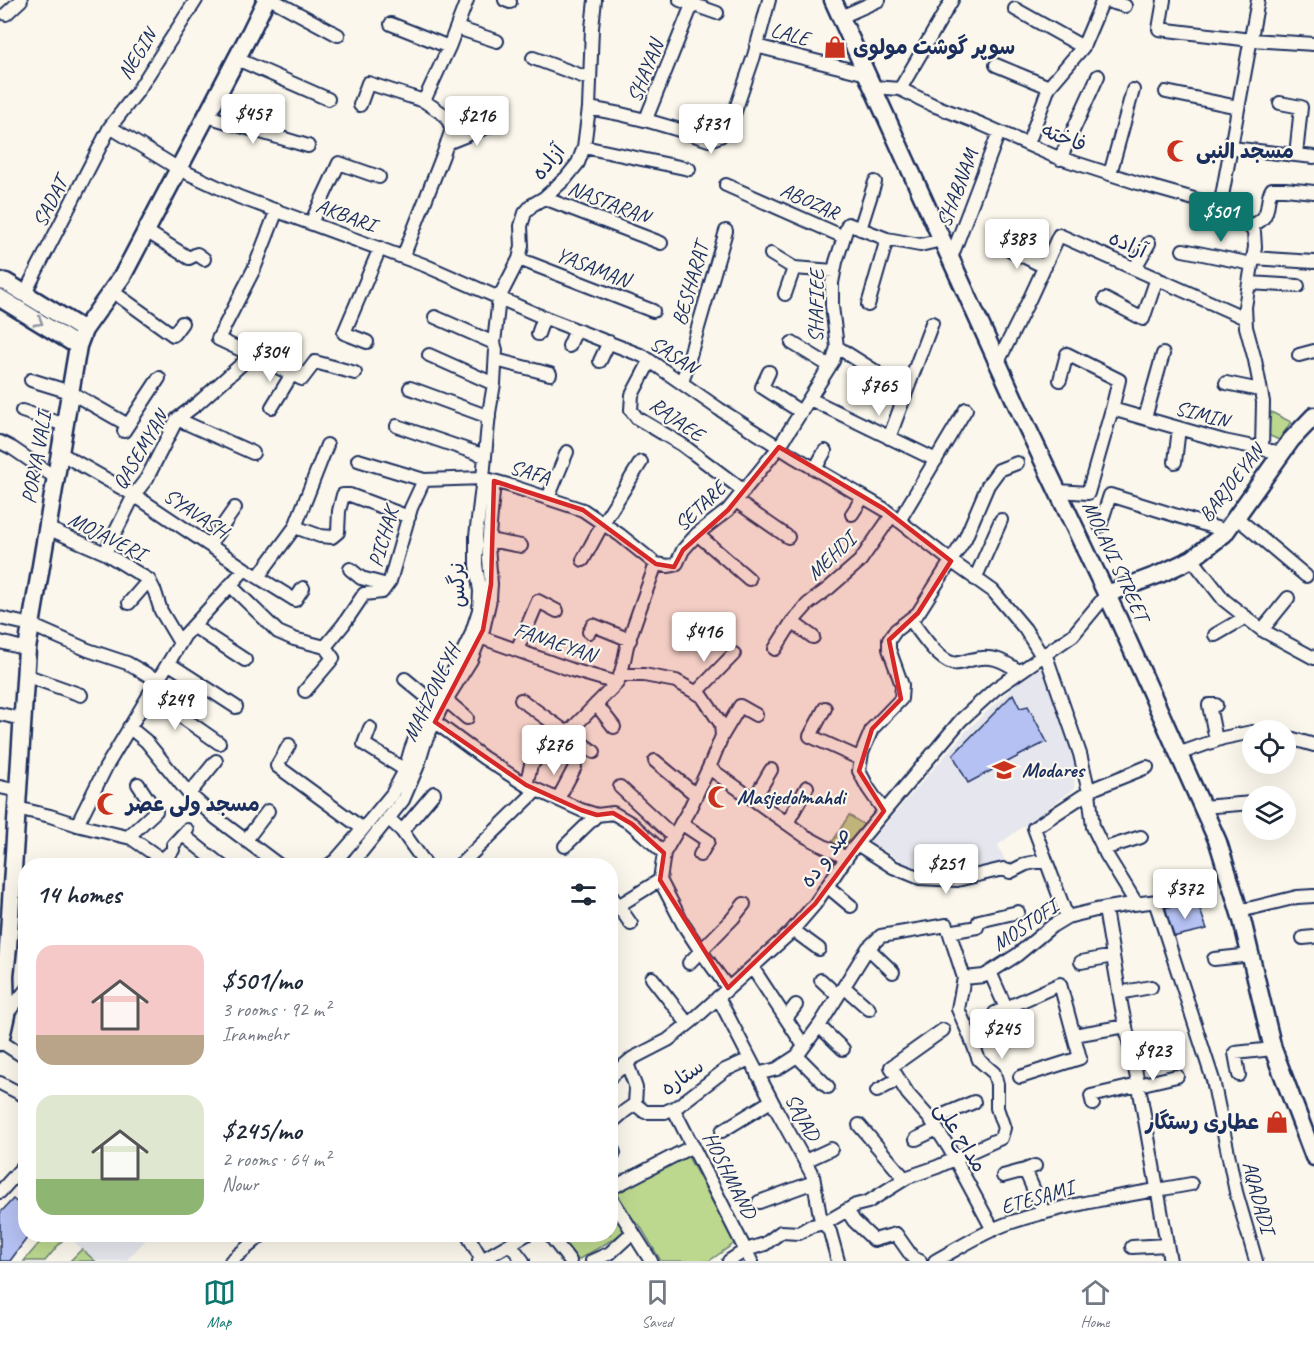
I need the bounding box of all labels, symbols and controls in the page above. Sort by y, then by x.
street label: LALE [768,16,814,52]
street label: NEGIN [112,21,164,84]
street label: SHAYAN [621,33,670,106]
shop icon: سوپر گوشت مولوی [822,34,848,60]
place label: سوپر گوشت مولوی [853,34,1015,61]
pin: $457 [217,94,289,145]
pin: $216 [441,96,513,147]
text: $457 [235,101,271,126]
text: $216 [459,103,495,128]
pin: $731 [675,104,747,155]
text: $731 [693,111,729,136]
street label: فاخته [1038,117,1090,157]
street label: آزاده [526,138,571,185]
mosque icon: مسجد النبی [1165,138,1191,164]
place label: مسجد النبی [1196,138,1294,164]
street label: SHABNAM [930,144,984,231]
street label: SADAT [26,168,76,231]
street label: NASTARAN [565,175,656,231]
street label: ABOZAR [777,177,845,226]
street label: AKBARI [313,192,383,239]
pin: $501 [1185,192,1257,243]
text: $501 [1203,199,1239,224]
pin: $383 [981,219,1053,270]
street label: آزاده [1105,224,1152,264]
text: $383 [999,226,1035,251]
street label: BESHARAT [666,235,716,328]
street label: YASAMAN [552,241,637,294]
street label: SHAFIEE [802,266,830,343]
one-way arrow [33,315,43,327]
street label: SASAN [645,330,705,382]
pin: $304 [234,332,306,383]
text: $304 [252,339,288,364]
pin: $765 [843,366,915,417]
text: $765 [861,373,897,398]
street label: RAJAEE [645,391,712,449]
street label: SIMIN [1172,394,1235,434]
street label: QASEMYAN [106,403,175,494]
street label: PORYA VALI [15,406,58,505]
street label: BARJOEYAN [1193,437,1271,527]
street label: SAFA [507,454,554,490]
street label: SETARE [669,474,733,537]
street label: SYAVASH [159,482,236,546]
street label: MOLAVI STREET [1077,497,1157,629]
street label: PICHAK [362,500,405,570]
street label: MOJAVERI [64,506,154,568]
street label: MEHDI [801,523,864,586]
street label: نرگس [444,562,470,608]
pin: $416 [668,612,740,663]
street label: FANAEYAN [511,616,602,669]
text: $416 [686,619,722,644]
street label: MAHZONEYH [396,638,467,745]
pin: $249 [139,680,211,731]
text: $249 [157,687,193,712]
map controls [1242,720,1296,840]
button: locate [1242,720,1296,774]
pin: $276 [518,725,590,776]
text: $276 [536,732,572,757]
school or university icon: Modares [991,757,1017,783]
place label: Modares [1022,757,1087,783]
mosque icon: Masjedolmahdi [706,784,732,810]
place label: Masjedolmahdi [737,784,848,810]
button: layers [1242,786,1296,840]
mosque icon: مسجد ولی عصر [95,791,121,817]
place label: مسجد ولی عصر [124,791,260,817]
street label: صد و ده [794,821,856,893]
pin: $251 [910,844,982,895]
text: $251 [928,851,964,876]
pin: $372 [1149,869,1221,920]
text: $372 [1167,876,1203,901]
text: 14 homes [36,878,121,911]
icon: filters [567,878,600,911]
street label: MOSTOFI [987,891,1067,956]
text: $501/mo [222,964,302,997]
icon: home [84,969,156,1041]
text: 3 rooms · 92 m² [222,997,330,1022]
pin: $245 [966,1009,1038,1060]
text: $245 [984,1016,1020,1041]
text: Iranmehr [222,1022,289,1047]
pin: $923 [1117,1031,1189,1082]
text: $923 [1135,1038,1171,1063]
street label: ستاره [655,1053,709,1101]
street label: SAJAD [780,1089,827,1147]
street label: مداح علی [928,1097,993,1178]
place label: عطاری رستگار [1144,1109,1259,1135]
shop icon: عطاری رستگار [1264,1109,1290,1135]
text: $245/mo [222,1114,302,1147]
icon: home [84,1119,156,1191]
street label: HOSHMAND [697,1127,764,1224]
text: 2 rooms · 64 m² [222,1147,330,1172]
street label: AQADADI [1237,1158,1282,1240]
text: Nowr [222,1172,258,1197]
street label: ETESAMI [998,1173,1081,1220]
tab: Map [203,1276,236,1332]
tab: Saved [641,1276,674,1332]
tab: Home [1079,1276,1112,1332]

